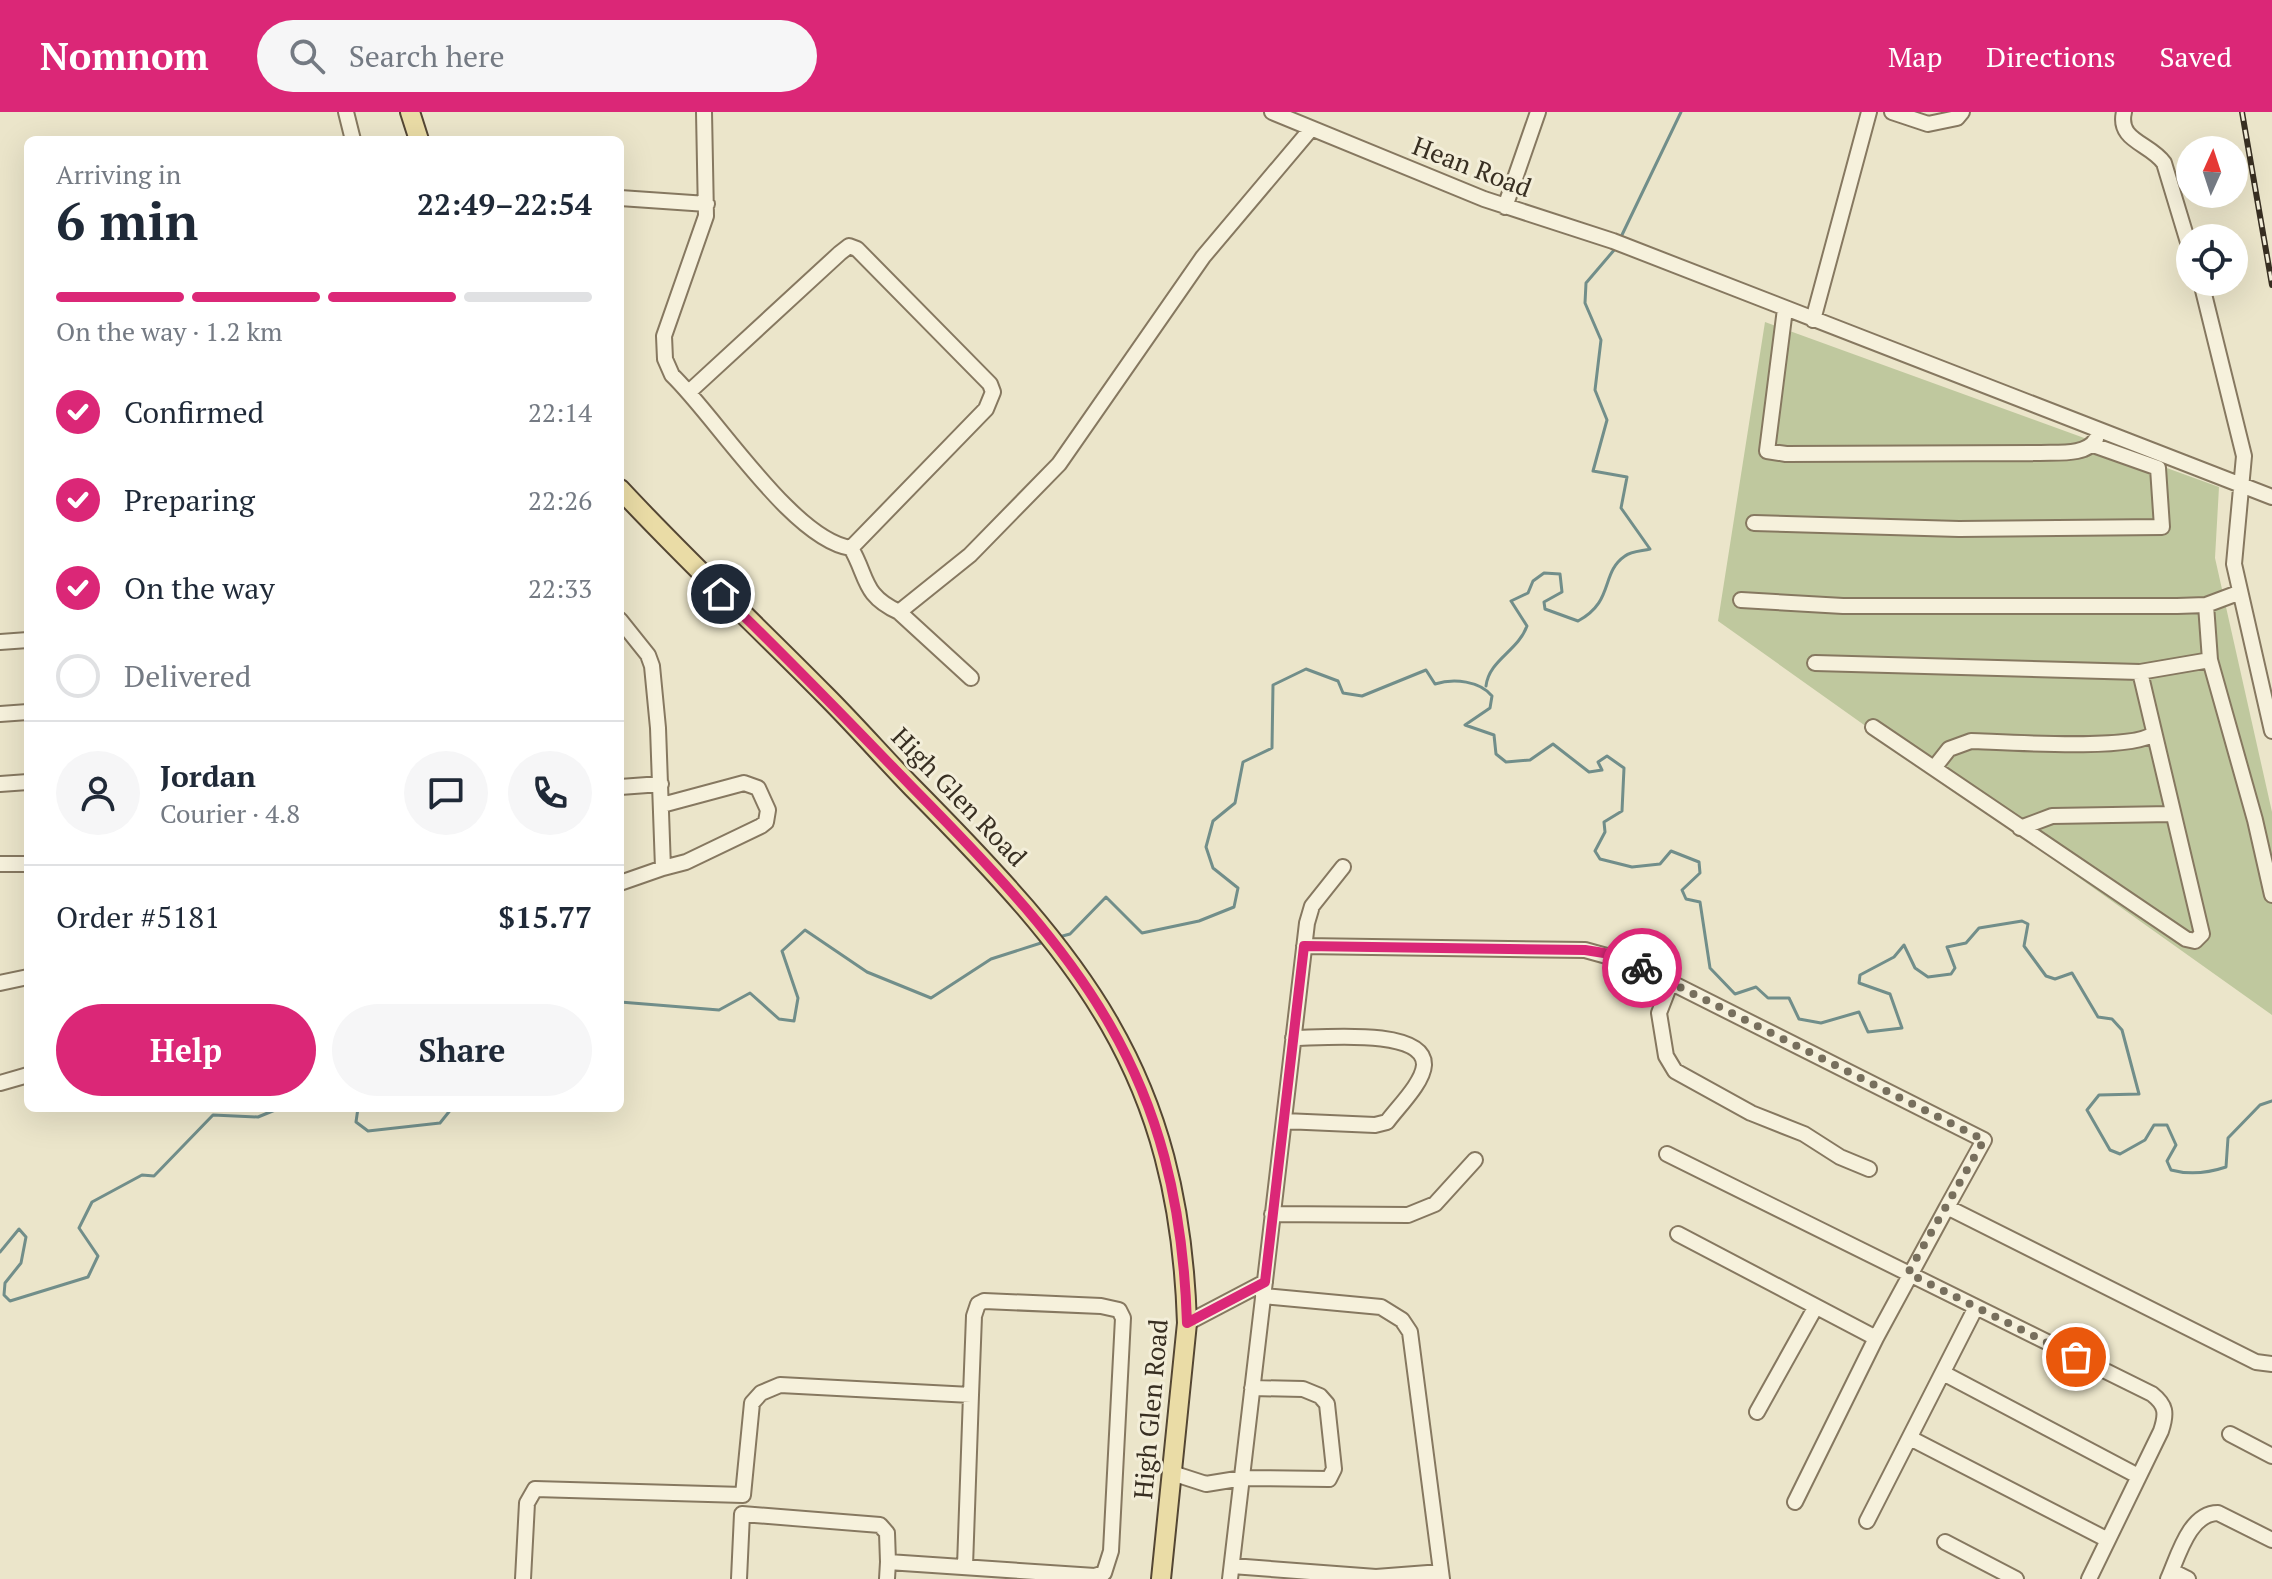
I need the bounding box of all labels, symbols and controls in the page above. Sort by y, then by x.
search box [257,20,817,92]
text: Nomnom [40,31,209,81]
icon: search [285,34,329,78]
text: Search here [349,36,505,76]
text: Map [1888,38,1942,75]
text: Directions [1986,38,2116,75]
text: Saved [2160,38,2232,75]
street label: Hean Road [1408,128,1537,204]
north arrow [2176,136,2248,208]
map controls [2176,136,2248,296]
text: Arriving in [56,157,181,191]
text: 22:49–22:54 [417,184,592,224]
text: 6 min [56,186,198,255]
button: locate [2176,224,2248,296]
text: On the way · 1.2 km [56,314,283,348]
icon: check [56,390,100,434]
text: Confirmed [124,392,264,432]
text: 22:14 [528,395,592,429]
icon: check [56,478,100,522]
text: Preparing [124,480,255,520]
text: 22:26 [528,483,592,517]
pin [687,560,755,628]
icon: check [56,566,100,610]
text: On the way [124,568,275,608]
text: 22:33 [528,571,592,605]
icon: home [699,572,743,616]
text: Delivered [124,656,251,696]
street label: High Glen Road [885,720,1035,873]
button: person [56,751,140,835]
button: chat [404,751,488,835]
button: phone [508,751,592,835]
text: Jordan [160,756,256,796]
text: Courier · 4.8 [160,796,300,830]
text: Order #5181 [56,897,220,937]
text: $15.77 [498,897,592,937]
courier [1602,928,1682,1008]
icon: bike [1620,946,1664,990]
button: Help [56,1004,316,1096]
button: Share [332,1004,592,1096]
street label: High Glen Road [1125,1317,1175,1500]
pin [2042,1323,2110,1391]
icon: bag [2054,1335,2098,1379]

